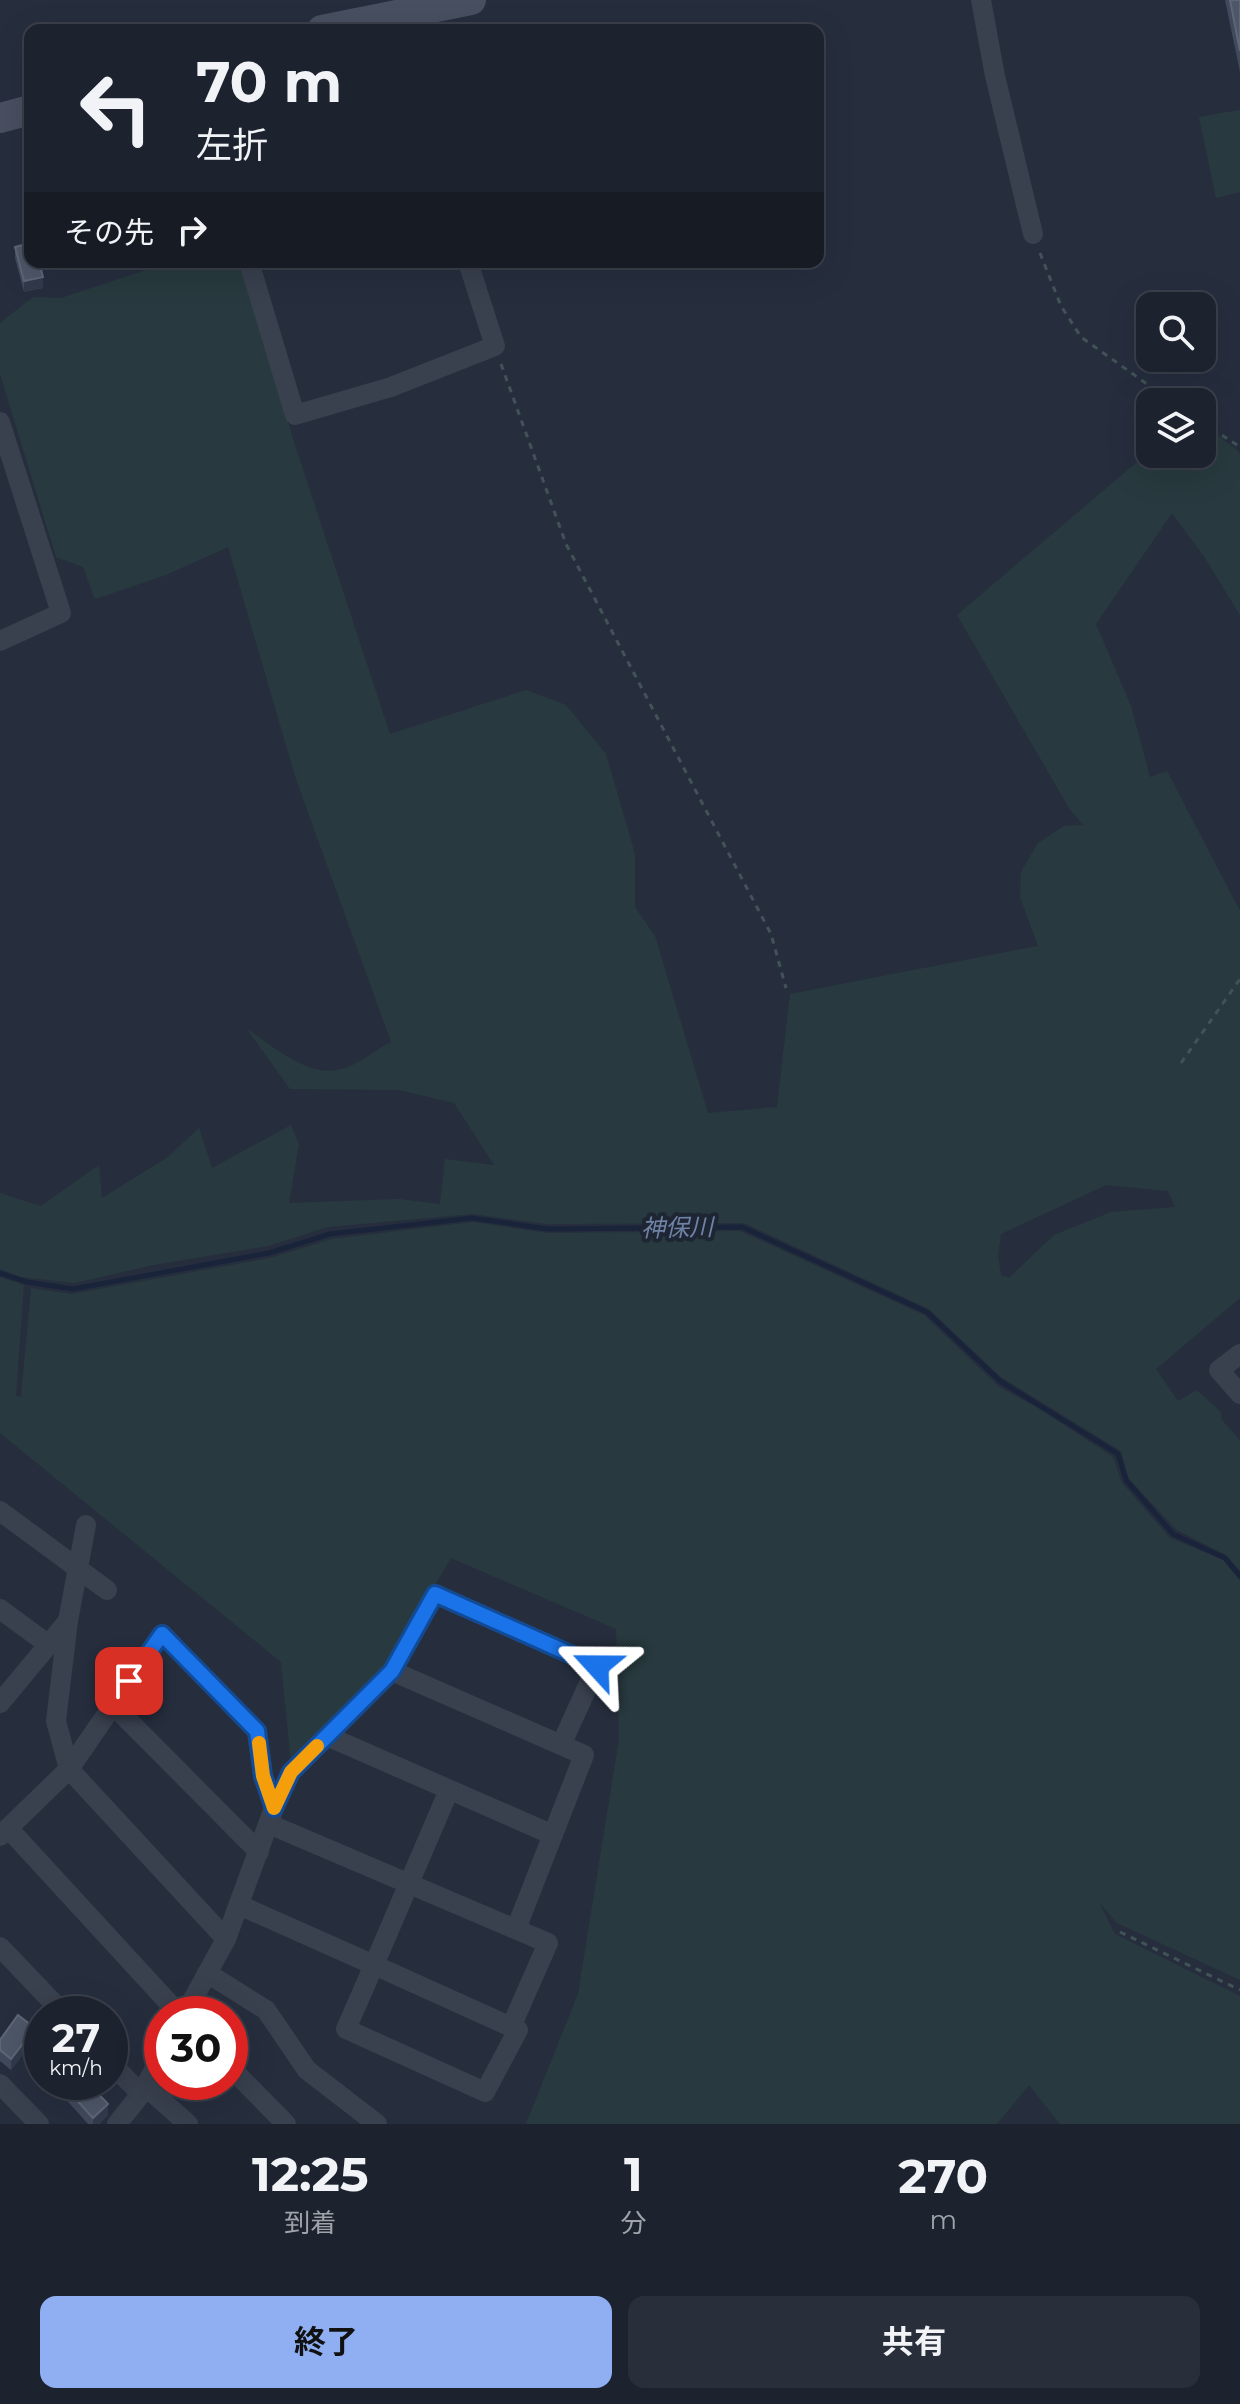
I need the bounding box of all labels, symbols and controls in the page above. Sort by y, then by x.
text: 70 m [196,48,342,116]
icon: left [64,56,168,160]
text: 左折 [196,123,268,167]
icon: right [170,208,214,252]
text: その先 [64,214,154,251]
map controls [1136,292,1216,468]
button: search [1136,292,1216,372]
button: layers [1136,388,1216,468]
water label: 神保川 [641,1212,716,1243]
position arrow [555,1624,639,1708]
pin [95,1647,163,1715]
icon: arrive [107,1659,151,1703]
speed limit sign: 30 [144,1996,248,2100]
text: 27 [52,2013,100,2062]
text: km/h [49,2056,103,2080]
text: 12:25 [252,2145,369,2203]
text: 1 [624,2145,643,2203]
text: 270 [898,2147,988,2205]
text: m [929,2204,957,2236]
text: 到着 [284,2207,336,2239]
text: 分 [620,2207,646,2239]
button: 終了 [40,2296,612,2388]
button: 共有 [628,2296,1200,2388]

